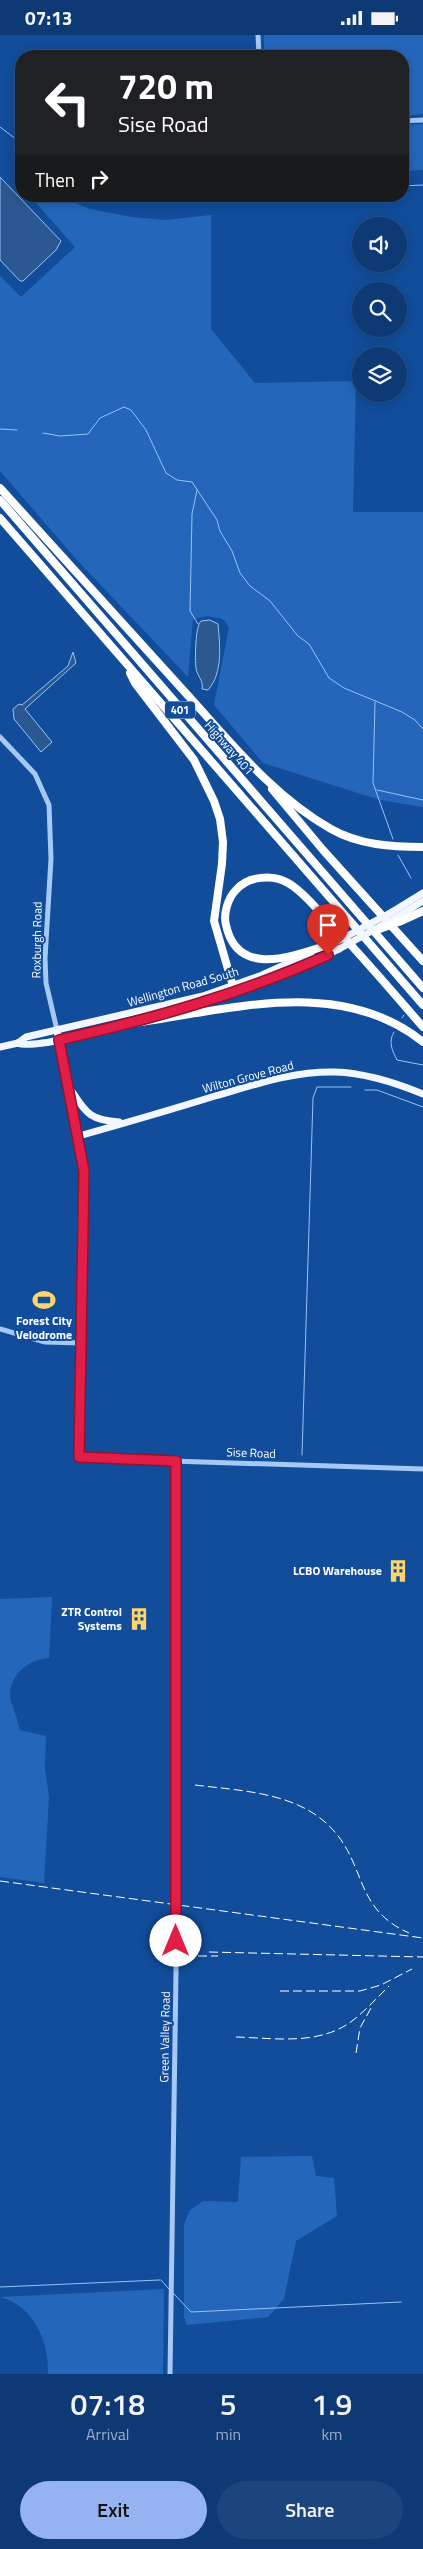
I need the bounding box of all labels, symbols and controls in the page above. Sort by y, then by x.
text: 07:13 [25,3,72,32]
text: 720 m [118,59,214,113]
icon: left [35,70,100,135]
text: Sise Road [118,107,209,141]
text: Then [35,165,75,194]
icon: right [85,165,113,193]
map controls [352,217,407,402]
button: sound [352,217,407,272]
button: search [352,282,407,337]
button: layers [352,347,407,402]
road number: 401 [165,701,195,719]
street label: Highway 401 [200,716,258,779]
street label: Roxburgh Road [26,901,47,979]
pin [307,904,349,955]
icon: arrive [314,911,342,939]
street label: Wellington Road South [125,961,241,1012]
street label: Wilton Grove Road [200,1055,296,1098]
sports icon: Forest City Velodrome [31,1287,57,1313]
place label: Forest City Velodrome [16,1311,72,1344]
street label: Sise Road [226,1442,276,1463]
building icon: LCBO Warehouse [385,1558,411,1584]
place label: LCBO Warehouse [293,1561,382,1580]
place label: ZTR Control Systems [61,1602,122,1635]
building icon: ZTR Control Systems [126,1606,152,1632]
position arrow [149,1914,201,1966]
street label: Green Valley Road [154,1991,175,2083]
text: 07:18 [71,2381,145,2427]
text: 5 [220,2381,237,2427]
text: 1.9 [312,2381,352,2427]
text: Arrival [86,2422,129,2446]
text: min [216,2422,241,2446]
text: km [321,2422,343,2446]
button: Exit [20,2481,207,2539]
button: Share [217,2481,403,2539]

